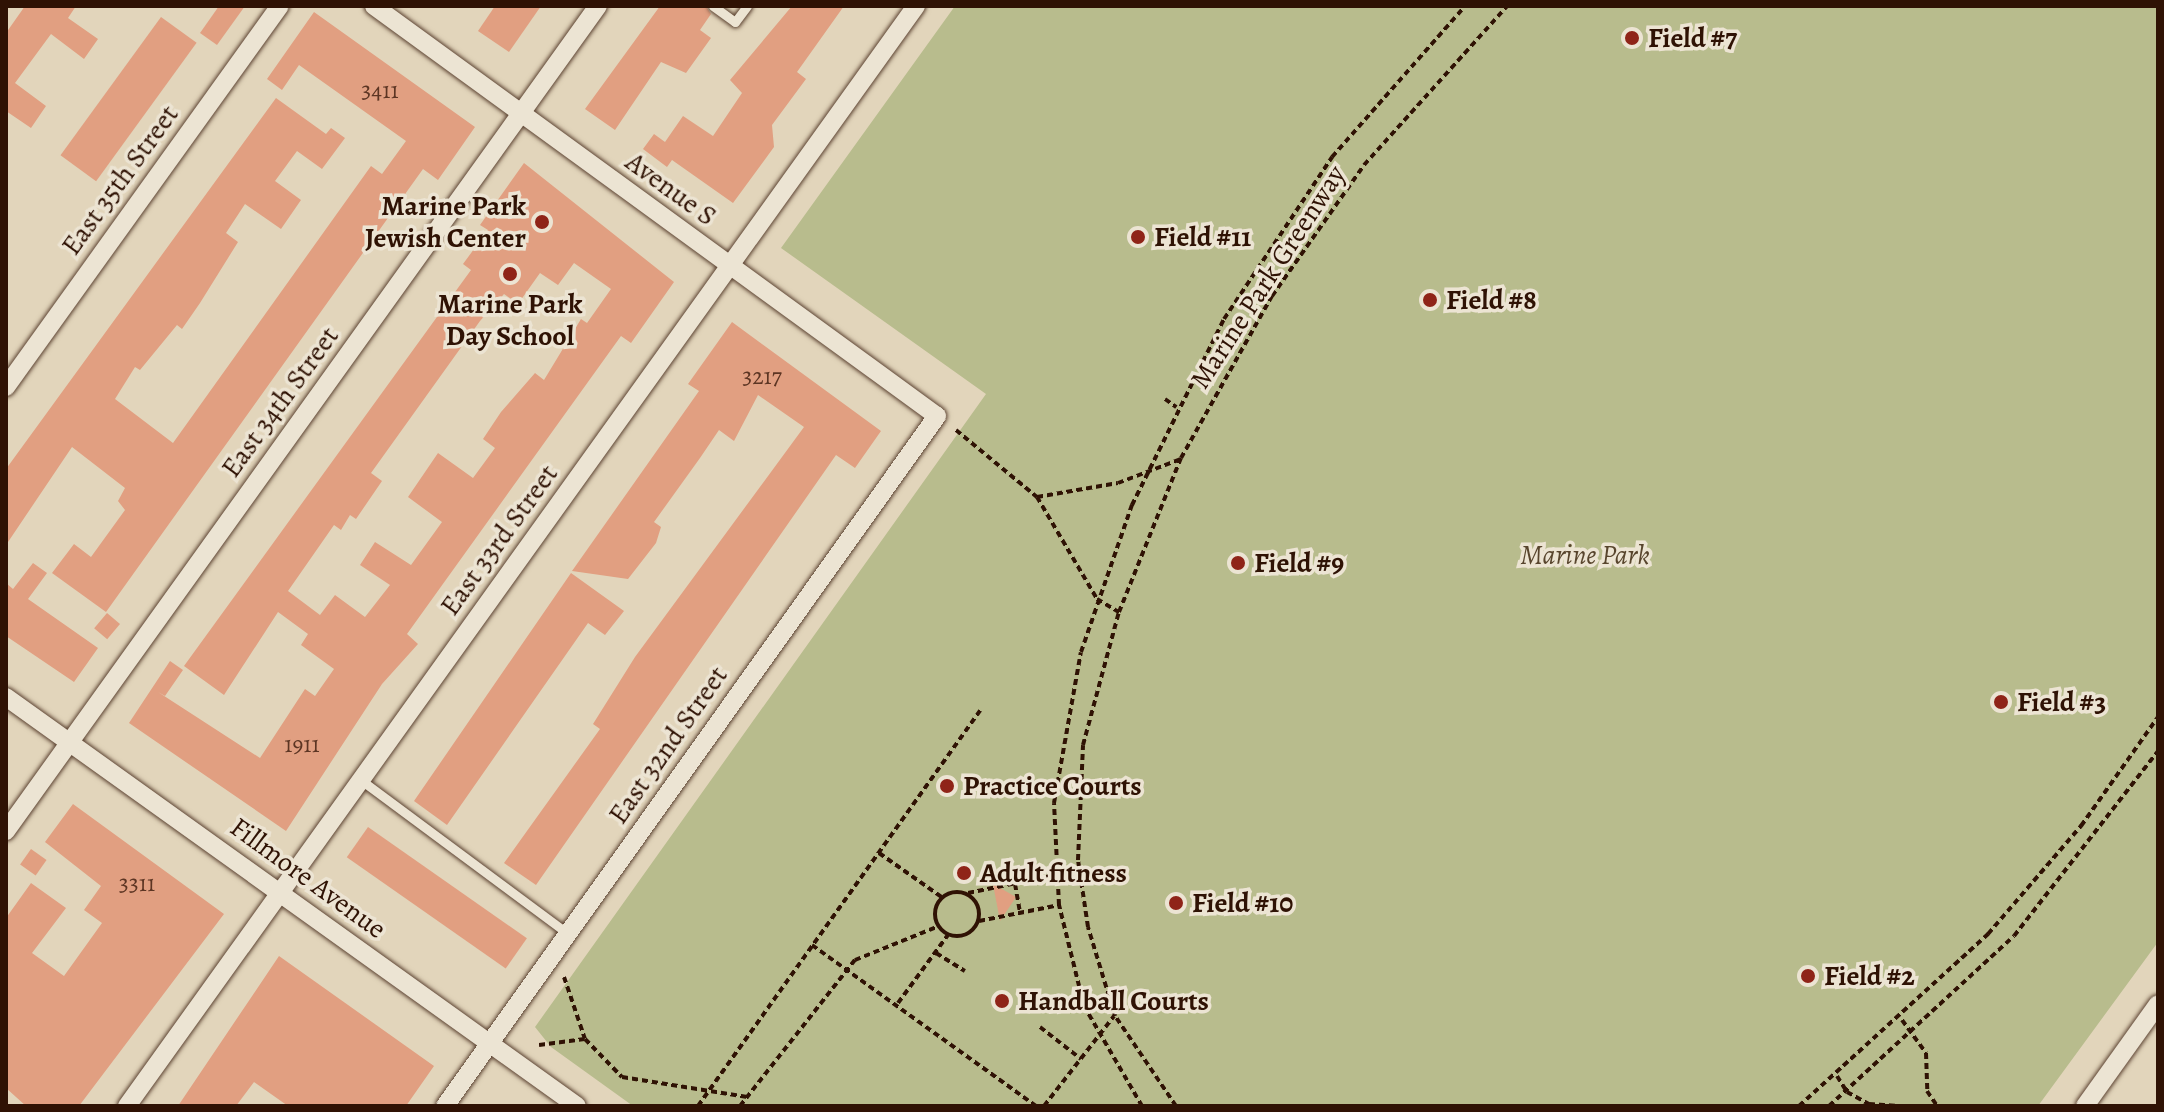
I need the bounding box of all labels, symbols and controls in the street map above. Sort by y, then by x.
place label: Field #7 [1648,21,1737,55]
marker: Field #7 [1623,29,1641,47]
house number: 3411 [361,77,399,105]
street label: East 35th Street [54,98,186,262]
street label: Avenue S [619,145,723,233]
street label: Marine Park Greenway [1183,159,1353,395]
place label: Marine Park Jewish Center [365,189,526,255]
marker: Marine Park Jewish Center [533,213,551,231]
place label: Field #11 [1154,220,1251,254]
marker: Field #11 [1129,228,1147,246]
marker: Marine Park Day School [501,265,519,283]
place label: Field #8 [1446,283,1537,317]
place label: Marine Park Day School [438,287,582,353]
marker: Field #8 [1421,291,1439,309]
street label: East 34th Street [214,320,346,484]
house number: 3217 [742,363,782,391]
street label: East 33rd Street [433,458,565,622]
park label: Marine Park [1520,538,1650,572]
place label: Field #9 [1254,546,1344,580]
marker: Field #9 [1229,554,1247,572]
street label: East 32nd Street [601,660,735,830]
place label: Field #3 [2017,685,2106,719]
marker: Field #3 [1992,693,2010,711]
house number: 1911 [284,731,320,759]
place label: Practice Courts [963,769,1142,803]
marker: Practice Courts [938,777,956,795]
street label: Fillmore Avenue [223,810,393,946]
place label: Adult fitness [980,856,1127,890]
marker: Adult fitness [955,864,973,882]
house number: 3311 [119,870,155,898]
place label: Field #10 [1192,886,1293,920]
marker: Field #10 [1167,894,1185,912]
place label: Field #2 [1824,959,1915,993]
marker: Field #2 [1799,967,1817,985]
place label: Handball Courts [1018,984,1209,1018]
marker: Handball Courts [993,992,1011,1010]

